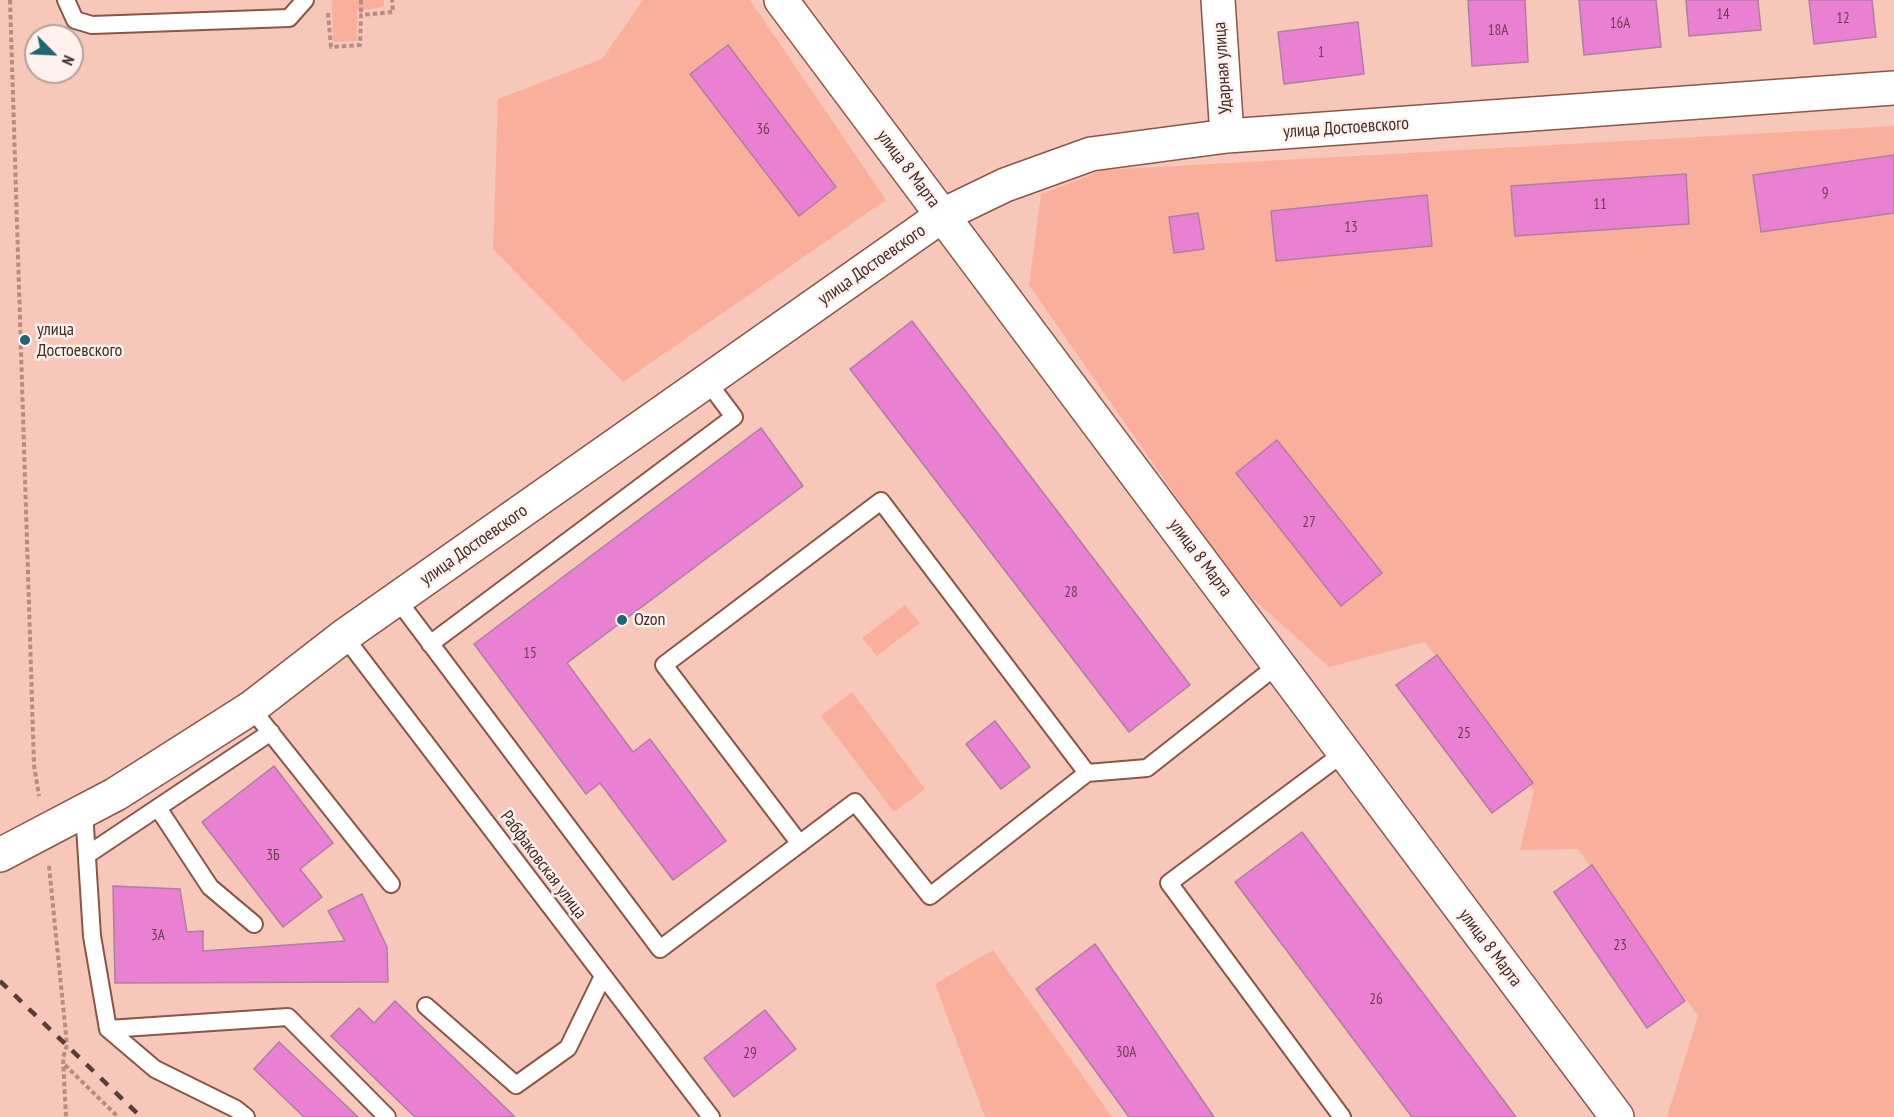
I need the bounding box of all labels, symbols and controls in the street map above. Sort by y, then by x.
house number: 14 [1716,6,1730,24]
house number: 12 [1836,10,1850,28]
house number: 16А [1610,15,1630,33]
street label: Ударная улица [1209,21,1237,115]
house number: 18А [1488,22,1508,40]
north arrow [24,24,84,84]
house number: 1 [1318,44,1324,62]
text: N [58,52,80,69]
street label: улица Достоевского [1282,113,1410,143]
house number: 36 [756,121,770,139]
street label: улица 8 Марта [872,126,944,212]
house number: 9 [1822,185,1828,203]
house number: 11 [1593,196,1607,214]
house number: 13 [1344,219,1358,237]
street label: улица Достоевского [814,220,930,310]
place label: улица Достоевского [37,319,122,362]
marker: улица Достоевского [18,333,32,347]
street label: улица Достоевского [416,500,532,590]
house number: 27 [1302,514,1316,532]
street label: улица 8 Марта [1164,515,1236,601]
house number: 28 [1064,584,1078,602]
place label: Ozon [634,609,666,631]
marker: Ozon [615,613,629,627]
house number: 15 [523,645,537,663]
house number: 25 [1457,725,1471,743]
street label: Рабфаковская улица [495,807,591,923]
house number: 3Б [266,847,280,865]
street label: улица 8 Марта [1454,905,1526,991]
house number: 3А [151,927,165,945]
house number: 23 [1613,937,1627,955]
house number: 26 [1369,991,1383,1009]
house number: 30А [1116,1044,1136,1062]
house number: 29 [743,1045,757,1063]

